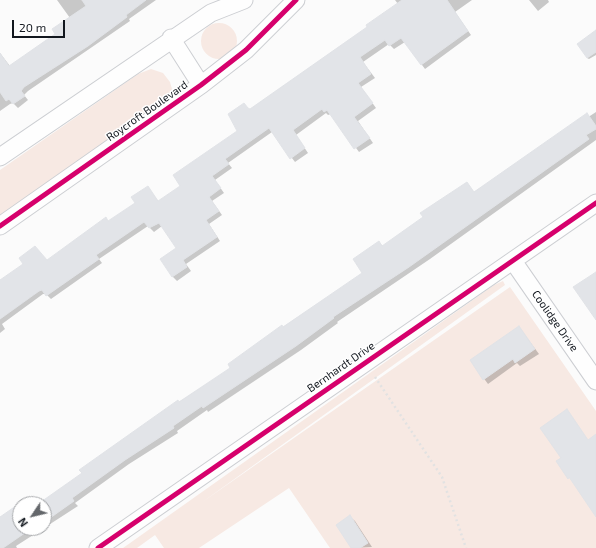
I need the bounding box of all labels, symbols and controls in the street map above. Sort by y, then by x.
scale bar [14,12,67,38]
text: 20 m [19,20,46,34]
street label: Roycroft Boulevard [104,78,190,144]
street label: Coolidge Drive [529,288,581,354]
street label: Bernhardt Drive [305,339,377,395]
north arrow [12,496,52,536]
text: N [15,516,30,530]

